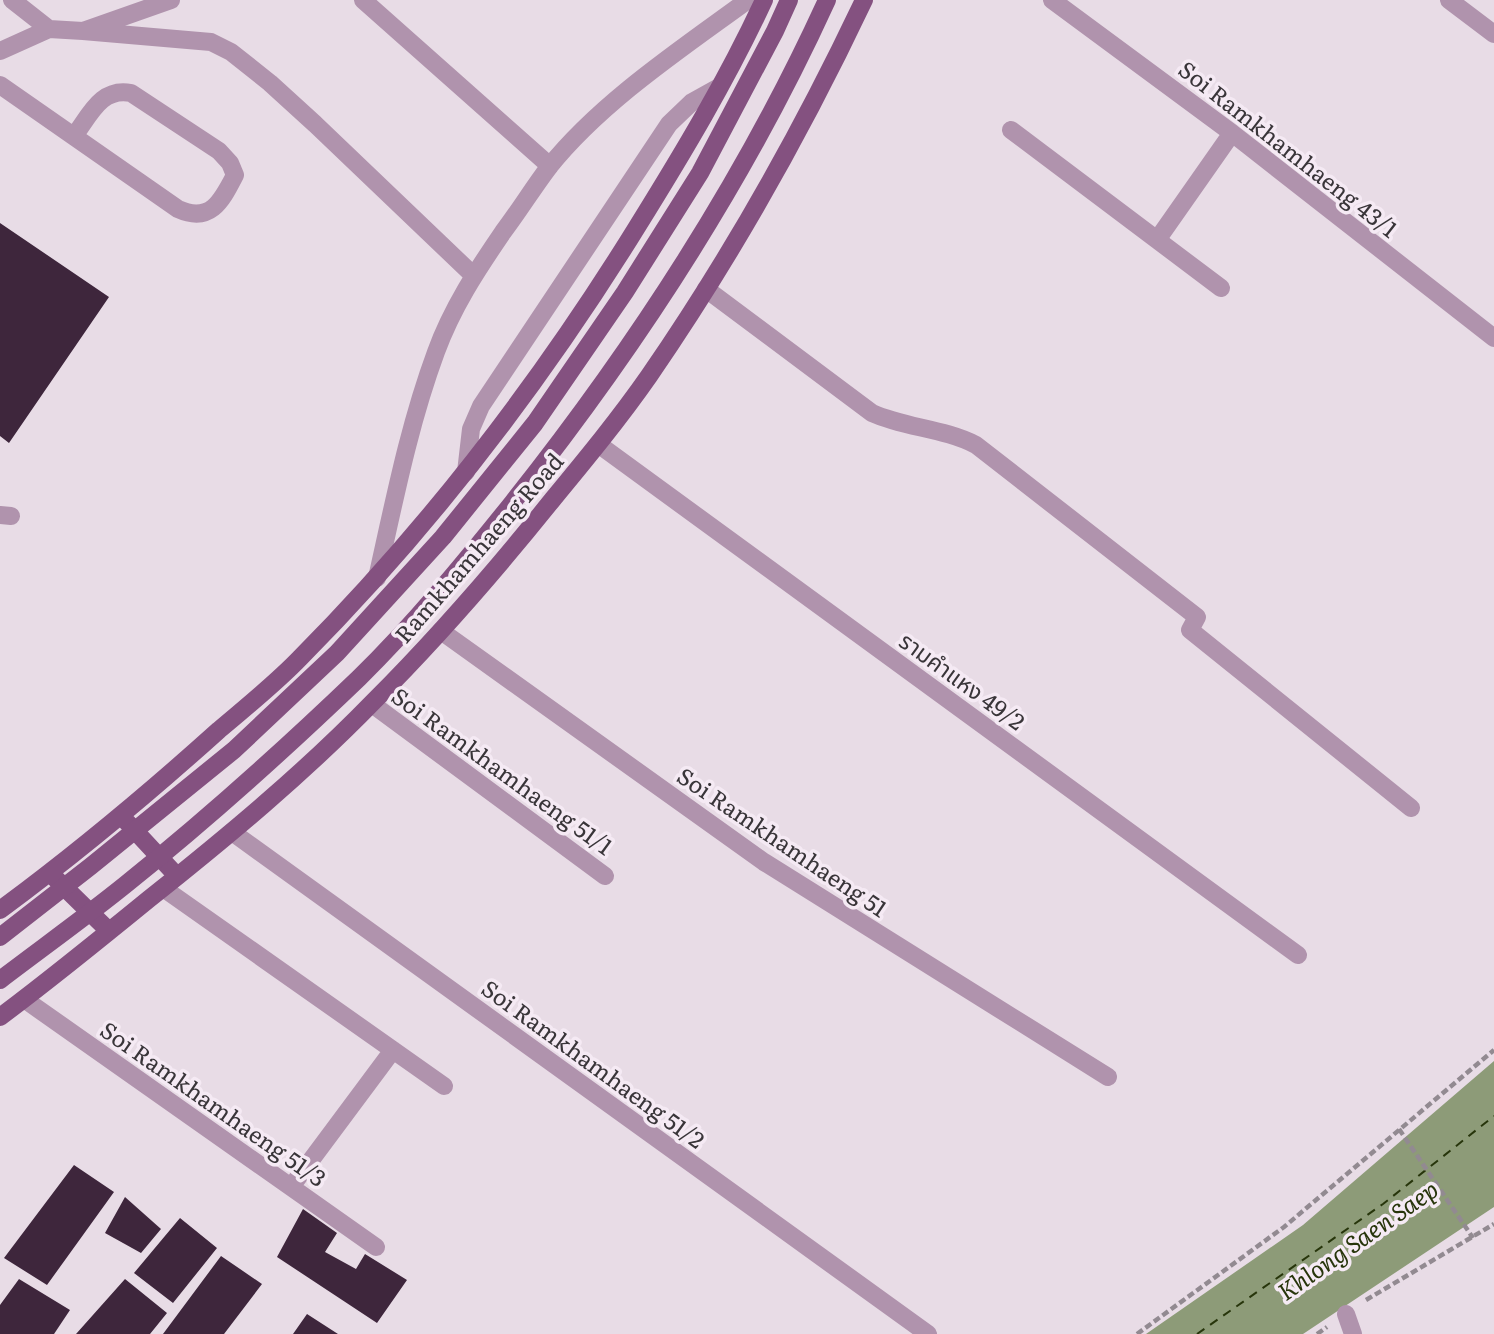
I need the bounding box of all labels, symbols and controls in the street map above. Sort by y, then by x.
street label: Soi Ramkhamhaeng 43/1 [1172,52,1406,244]
street label: Ramkhamhaeng Road [386,444,570,650]
street label: รามคำแหง 49/2 [893,623,1033,737]
street label: Soi Ramkhamhaeng 51/1 [385,678,621,862]
street label: Soi Ramkhamhaeng 51 [671,758,895,924]
street label: Soi Ramkhamhaeng 51/2 [475,970,713,1156]
street label: Soi Ramkhamhaeng 51/3 [94,1012,334,1194]
water label: Khlong Saen Saep [1270,1171,1444,1307]

